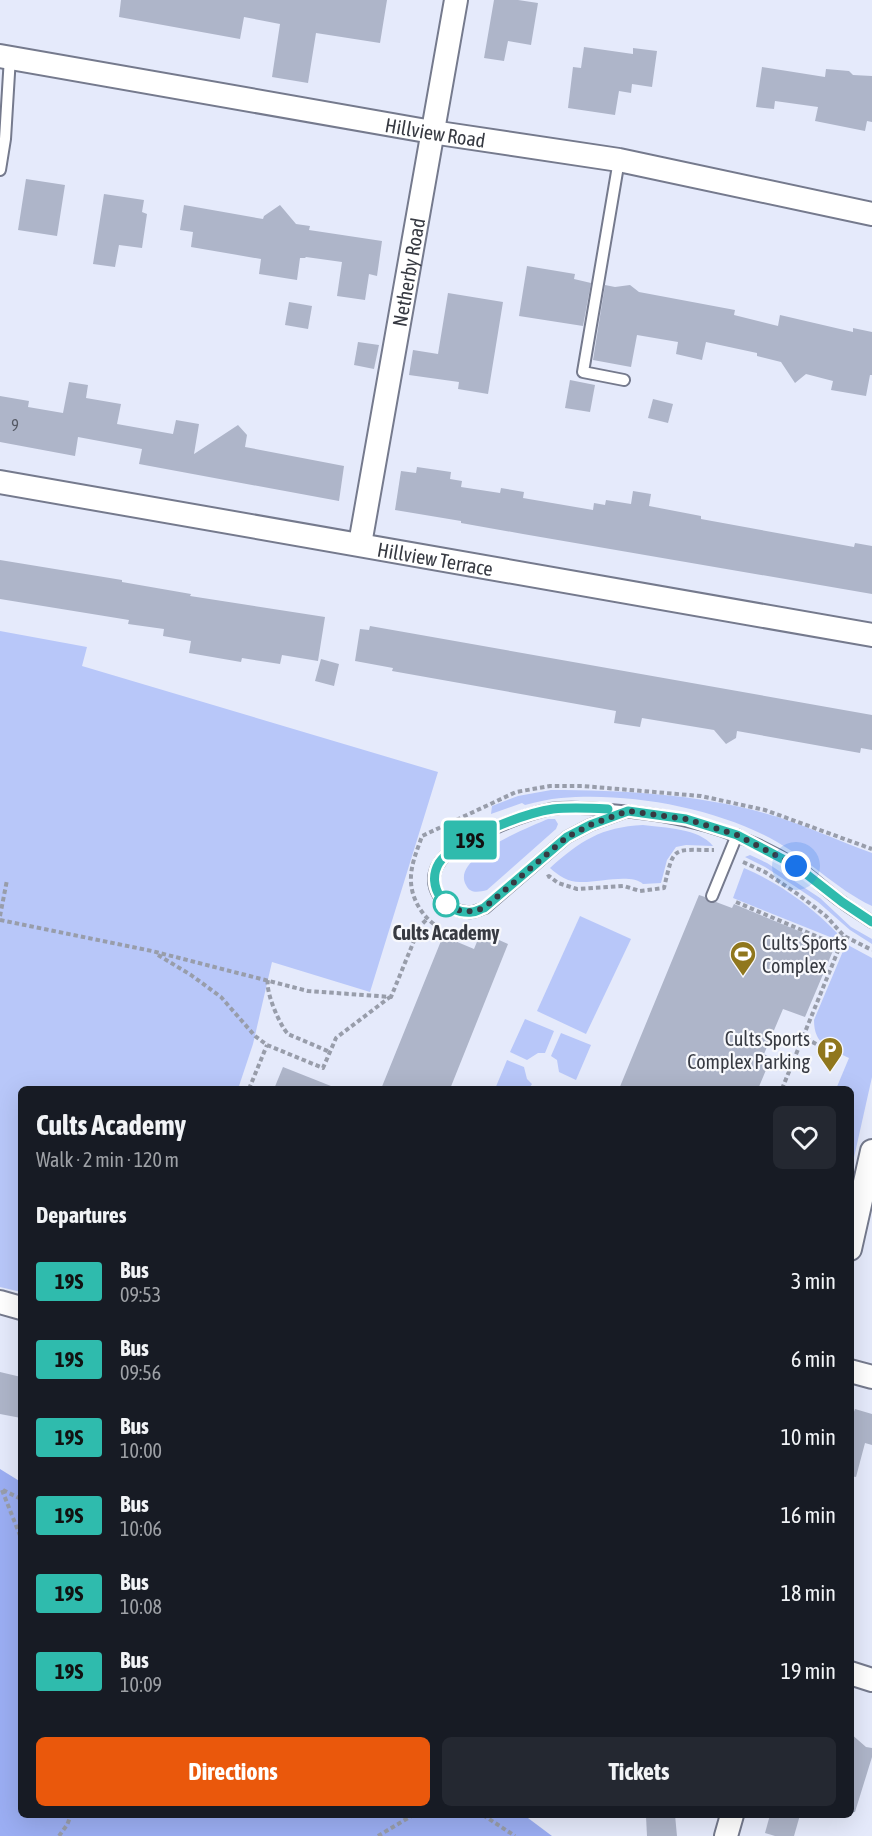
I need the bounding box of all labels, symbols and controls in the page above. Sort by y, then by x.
street label: Hillview Road [383,112,487,151]
street label: Netherby Road [387,216,429,328]
house number: 9 [11,416,19,434]
street label: Hillview Terrace [376,537,495,580]
line badge: 19S [436,820,504,860]
text: 19S [456,828,484,852]
your location [781,851,811,881]
marker: Cults Academy [433,891,459,917]
place label: Cults Academy [392,921,500,944]
place label: Cults Sports Complex [762,931,847,977]
sports icon: Cults Sports Complex [728,939,758,977]
place label: Cults Sports Complex Parking [687,1027,810,1073]
parking icon: Cults Sports Complex Parking [815,1035,845,1073]
button: heart [773,1106,836,1169]
text: Cults Academy [36,1109,186,1141]
text: Walk · 2 min · 120 m [36,1148,179,1171]
text: Departures [36,1202,126,1228]
text: Bus [120,1257,149,1283]
text: 3 min [791,1268,836,1294]
text: 19S [55,1269,83,1293]
text: 09:53 [120,1283,161,1306]
text: Bus [120,1335,149,1361]
text: 6 min [791,1346,836,1372]
text: 19S [55,1347,83,1371]
text: 09:56 [120,1361,161,1384]
text: Bus [120,1413,149,1439]
text: 10 min [781,1424,836,1450]
text: 19S [55,1425,83,1449]
text: 10:00 [120,1439,162,1462]
text: Bus [120,1491,149,1517]
text: 16 min [781,1502,836,1528]
text: 19S [55,1503,83,1527]
text: 10:06 [120,1517,162,1540]
text: Bus [120,1569,149,1595]
text: 18 min [781,1580,836,1606]
text: 19S [55,1581,83,1605]
text: 10:08 [120,1595,162,1618]
text: Bus [120,1647,149,1673]
text: 19 min [781,1658,836,1684]
text: 19S [55,1659,83,1683]
text: 10:09 [120,1673,162,1696]
button: Directions [36,1737,430,1806]
button: Tickets [442,1737,836,1806]

